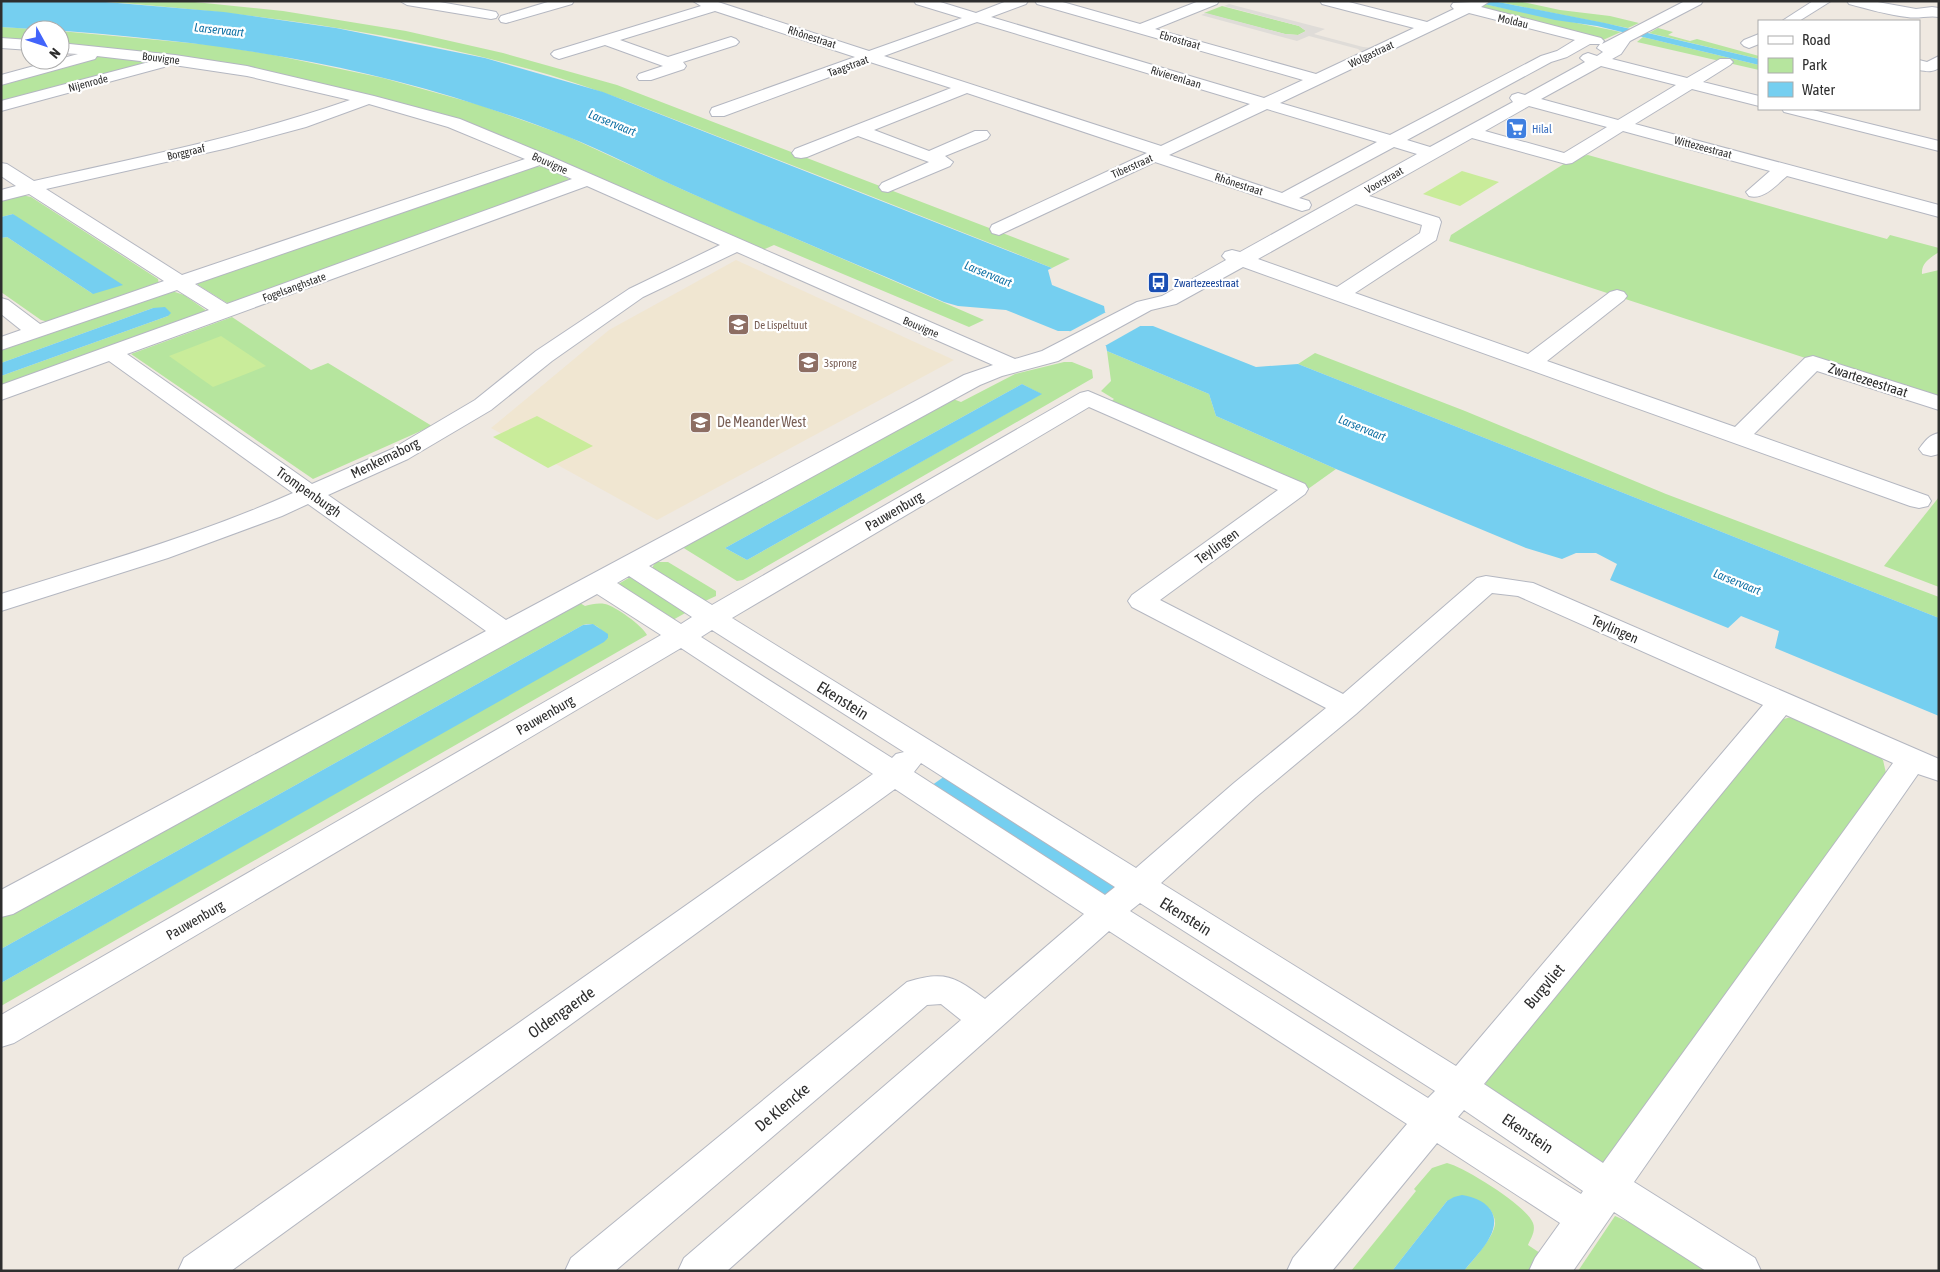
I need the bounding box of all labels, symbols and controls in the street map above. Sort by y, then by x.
street label: Moldau [1497,12,1529,30]
north arrow [20,20,70,70]
water label: Larservaart [193,20,245,40]
legend [1758,20,1920,110]
street label: Rhônestraat [786,24,838,50]
street label: Ebrostraat [1158,28,1202,52]
text: Road [1802,31,1831,48]
street label: Wolgastraat [1346,38,1396,70]
text: N [46,45,64,62]
street label: Bouvigne [141,50,181,66]
street label: Taagstraat [826,53,870,79]
text: Park [1802,56,1827,73]
street label: Rivierenlaan [1149,64,1203,90]
street label: Nijenrode [67,72,109,94]
text: Water [1802,81,1835,98]
water label: Larservaart [586,107,638,139]
supermarket icon: Hilal [1504,117,1528,141]
place label: Hilal [1532,123,1552,135]
street label: Wittezeestraat [1673,134,1733,160]
street label: Borggraaf [166,142,206,162]
street label: Bouvigne [530,150,570,176]
street label: Tiberstraat [1109,152,1155,180]
street label: Voorstraat [1363,164,1405,196]
street label: Rhônestraat [1213,171,1265,197]
water label: Larservaart [962,258,1014,290]
street label: Fogelsanghstate [261,270,327,304]
bus stop icon: Zwartezeestraat [1146,271,1170,295]
place label: Zwartezeestraat [1174,277,1239,289]
school or university icon: De Lispeltuut [726,313,750,337]
street label: Bouvigne [901,314,941,340]
place label: De Lispeltuut [754,319,807,331]
school or university icon: 3sprong [796,351,820,375]
place label: 3sprong [824,357,857,369]
street label: Zwartezeestraat [1826,360,1910,400]
school or university icon: De Meander West [689,410,713,434]
water label: Larservaart [1336,412,1388,444]
place label: De Meander West [717,414,806,430]
street label: Menkemaborg [348,435,422,481]
street label: Trompenburgh [273,464,345,520]
street label: Pauwenburg [862,488,926,534]
street label: Teylingen [1192,525,1242,567]
water label: Larservaart [1711,566,1763,598]
street label: Teylingen [1589,612,1641,646]
street label: Ekenstein [814,677,872,723]
street label: Pauwenburg [513,692,577,738]
street label: Ekenstein [1157,893,1215,939]
street label: Pauwenburg [163,897,227,943]
street label: Burgvliet [1520,960,1569,1013]
street label: Oldengaerde [524,983,598,1042]
street label: De Klencke [751,1079,813,1135]
street label: Ekenstein [1499,1109,1557,1157]

